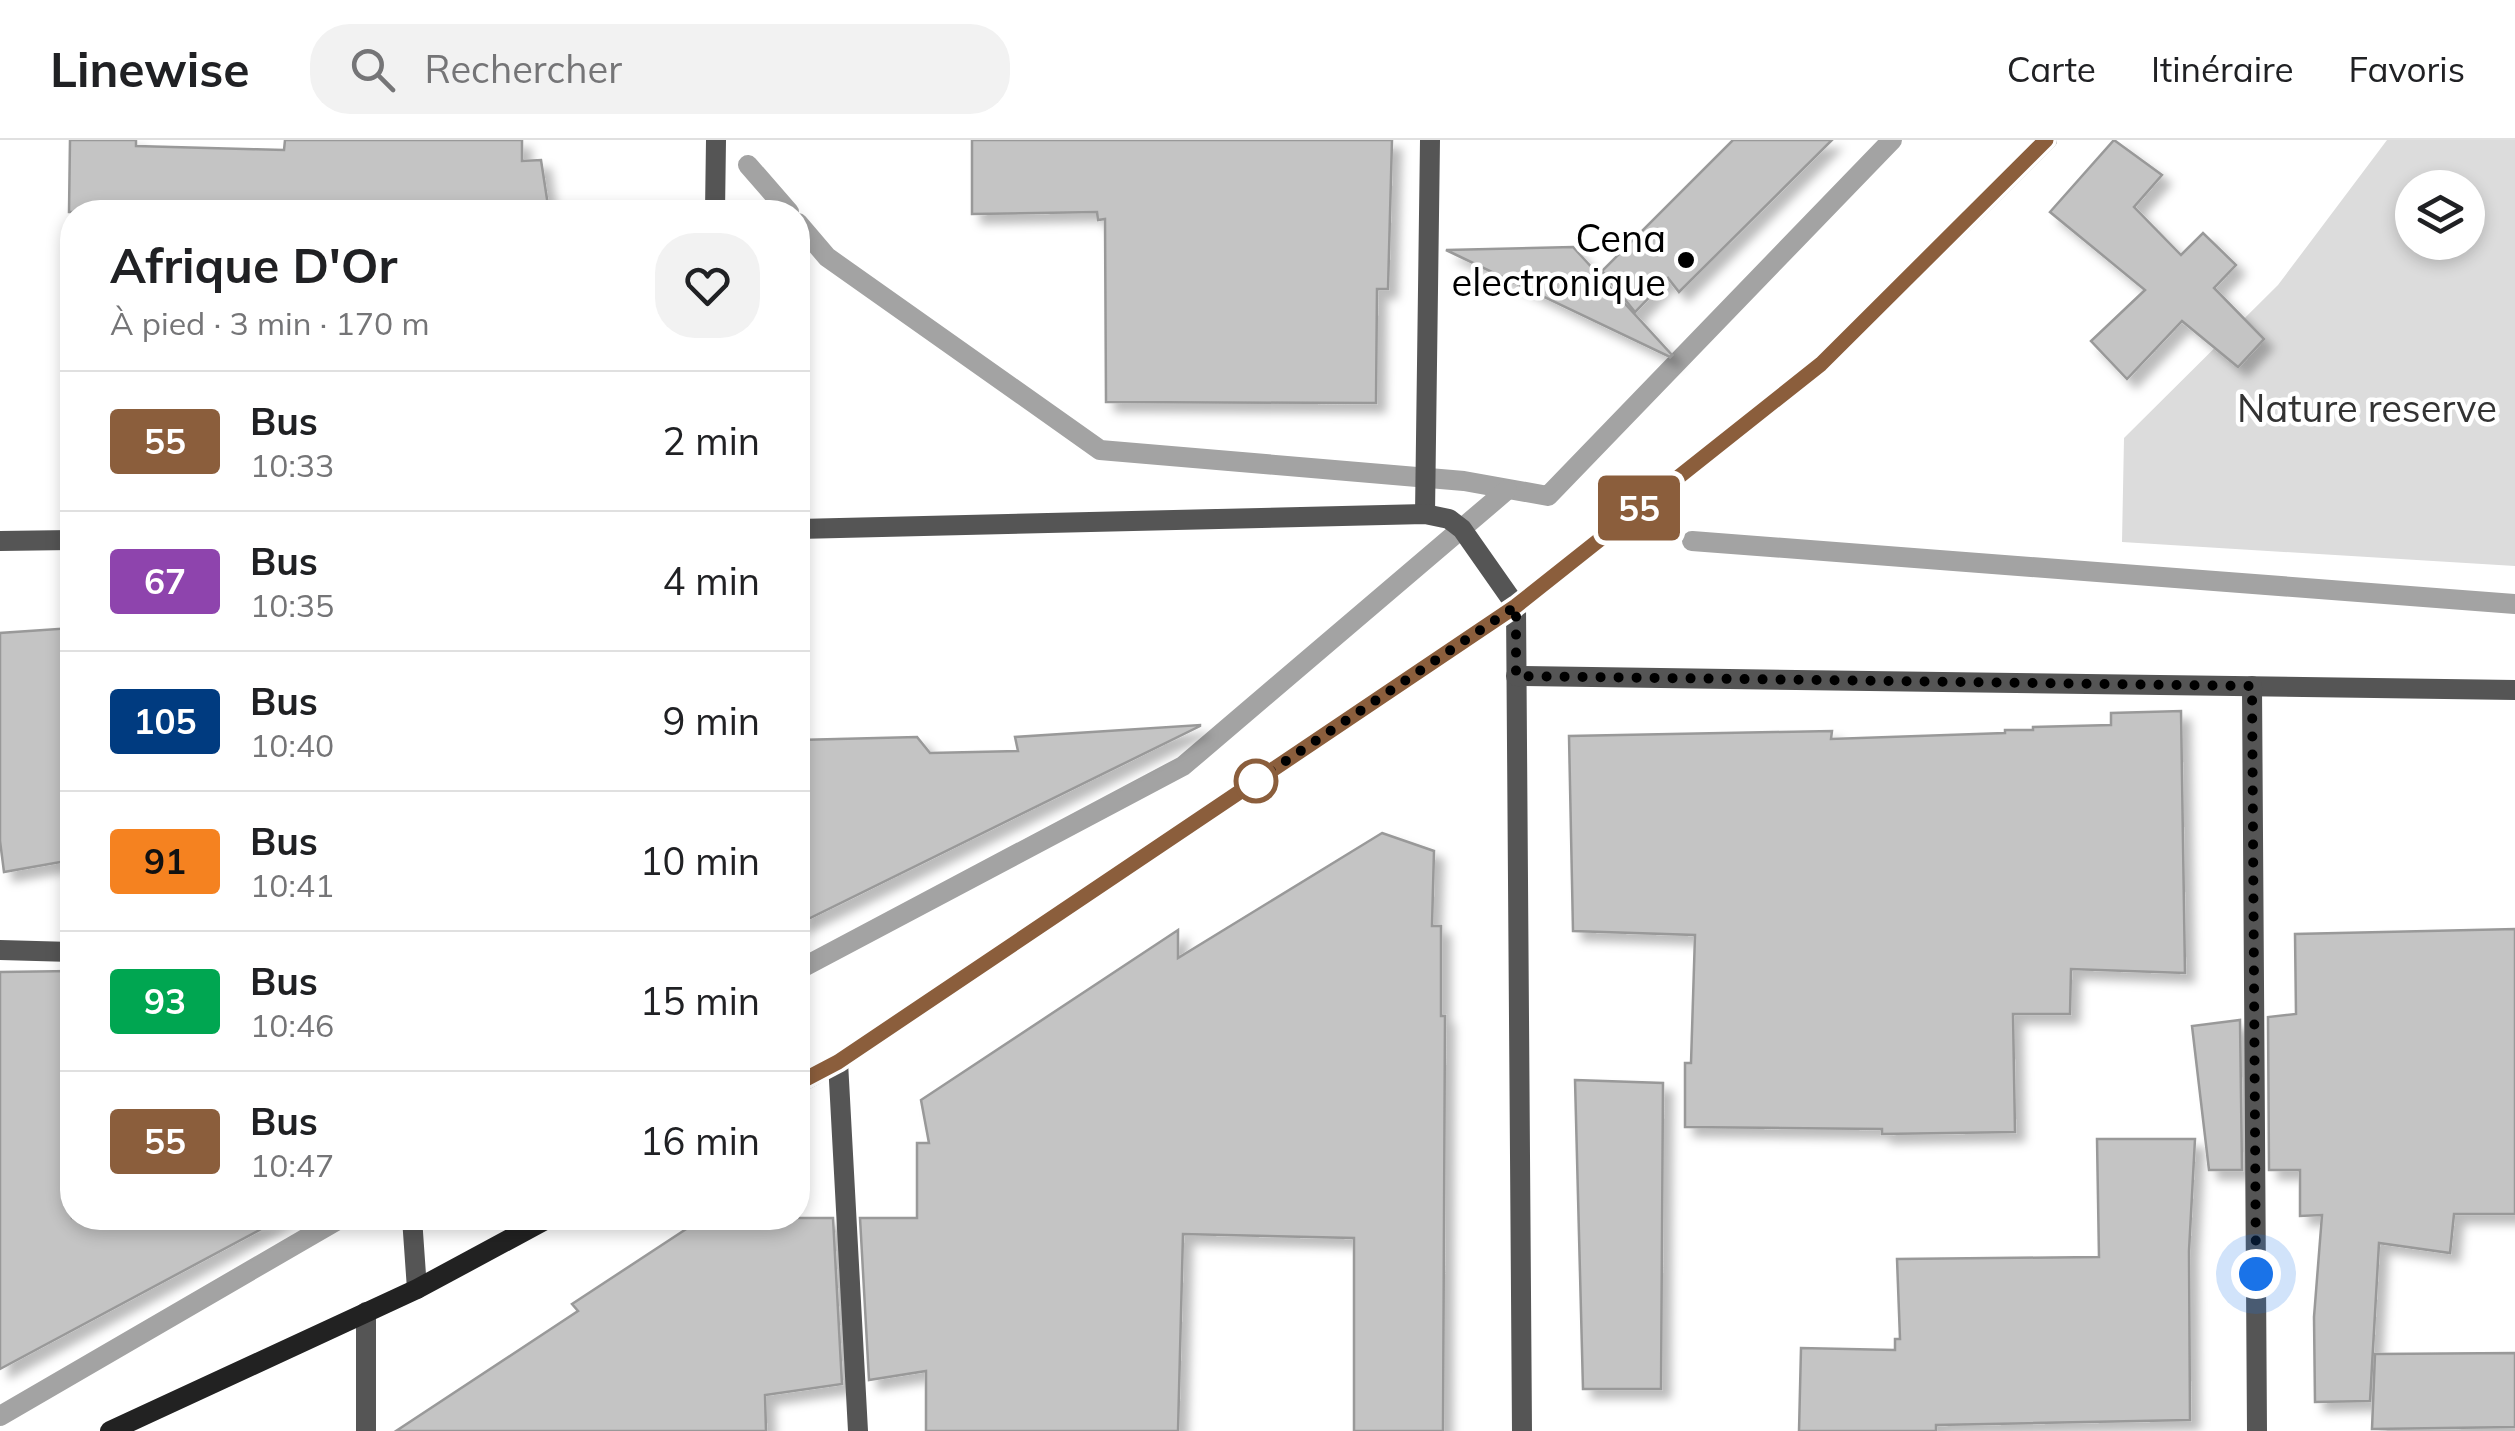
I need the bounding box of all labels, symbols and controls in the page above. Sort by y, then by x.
search box [310,24,1010,114]
text: Linewise [50,39,250,99]
icon: search [345,42,400,97]
text: Rechercher [425,45,622,93]
text: Carte [2007,47,2096,91]
text: Itinéraire [2151,47,2293,91]
text: Favoris [2348,47,2465,91]
map controls [2395,170,2485,260]
button: layers [2395,170,2485,260]
place label: Cena electronique [1452,214,1666,306]
button: heart [655,233,760,338]
text: Afrique D'Or [110,235,397,295]
marker: Cena electronique [1675,249,1697,271]
text: À pied · 3 min · 170 m [110,303,430,343]
park label: Nature reserve [2237,384,2497,432]
text: Bus [250,397,318,445]
text: 2 min [663,417,760,465]
text: 55 [144,419,186,463]
text: 10:33 [250,445,334,485]
line badge: 55 [1594,476,1684,540]
text: 55 [1618,486,1660,530]
text: Bus [250,537,318,585]
text: 4 min [663,557,760,605]
text: 67 [144,559,186,603]
text: 10:35 [250,585,334,625]
text: Bus [250,677,318,725]
text: 9 min [663,697,760,745]
text: 105 [133,699,197,743]
text: 10:40 [250,725,334,765]
unlabelled marker [1235,760,1277,802]
text: Bus [250,817,318,865]
text: 10 min [640,837,760,885]
text: 91 [144,839,186,883]
text: 10:41 [250,865,334,905]
text: Bus [250,957,318,1005]
text: 15 min [640,977,760,1025]
text: 93 [144,979,186,1023]
text: 10:46 [250,1005,334,1045]
text: Bus [250,1097,318,1145]
text: 16 min [640,1117,760,1165]
text: 55 [144,1119,186,1163]
text: 10:47 [250,1145,334,1185]
your location [2231,1249,2281,1299]

